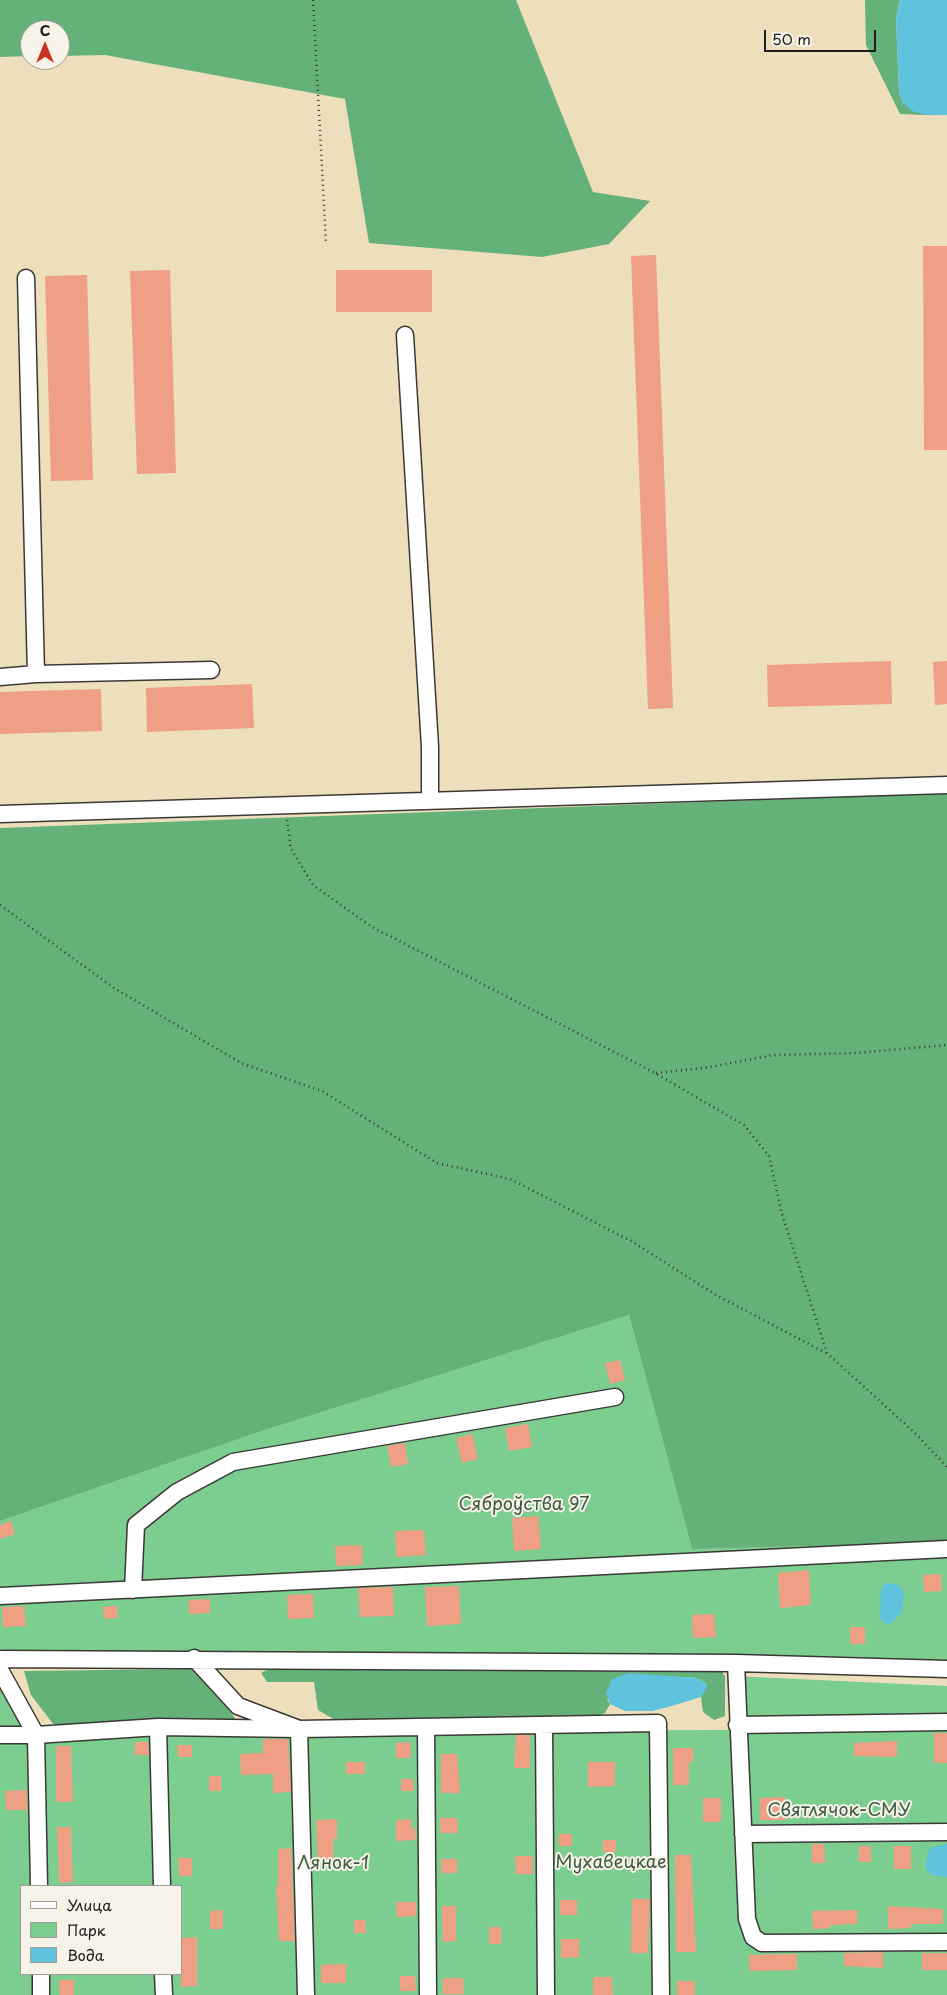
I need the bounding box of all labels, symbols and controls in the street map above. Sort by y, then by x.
north arrow [20,20,70,70]
text: С [40,20,50,41]
scale bar [767,20,880,52]
text: 50 m [772,27,811,50]
park label: Сяброўства 97 [459,1494,589,1516]
park label: Святлячок-СМУ [767,1800,911,1822]
park label: Мухавецкае [555,1852,667,1874]
park label: Лянок-1 [297,1853,369,1875]
legend [20,1885,182,1975]
text: Улица [67,1893,112,1916]
text: Парк [67,1918,106,1941]
text: Вода [67,1943,104,1966]

